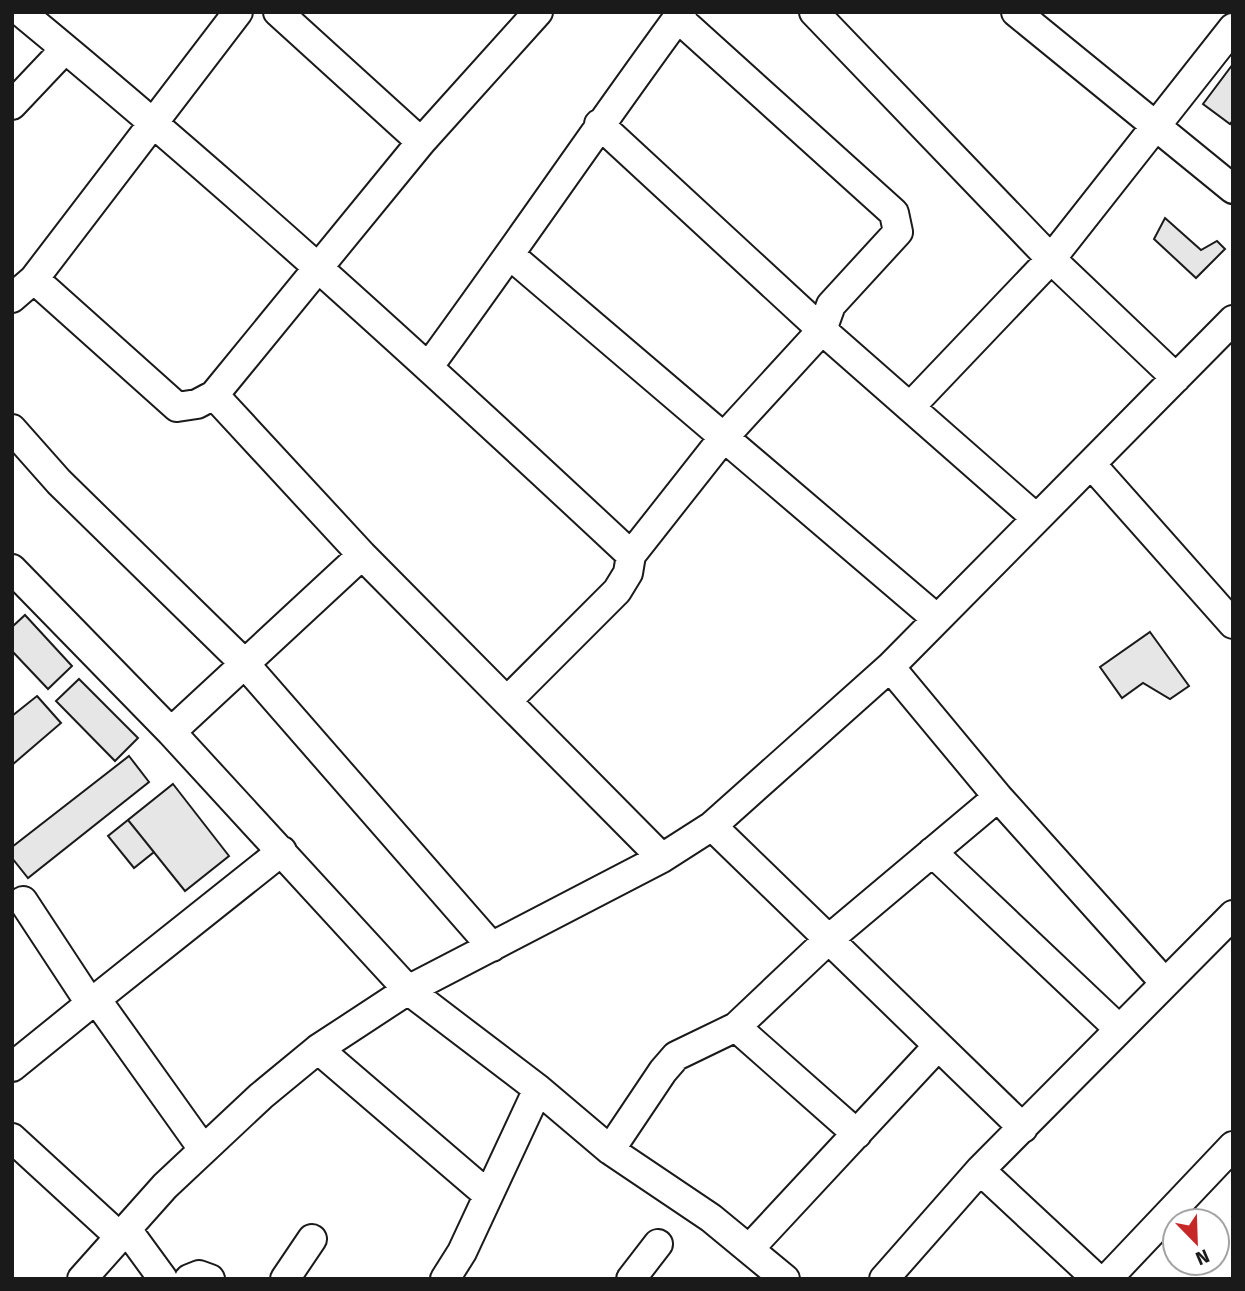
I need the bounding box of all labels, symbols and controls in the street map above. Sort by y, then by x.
north arrow [1161,1207,1231,1277]
text: N [1192,1244,1213,1270]

